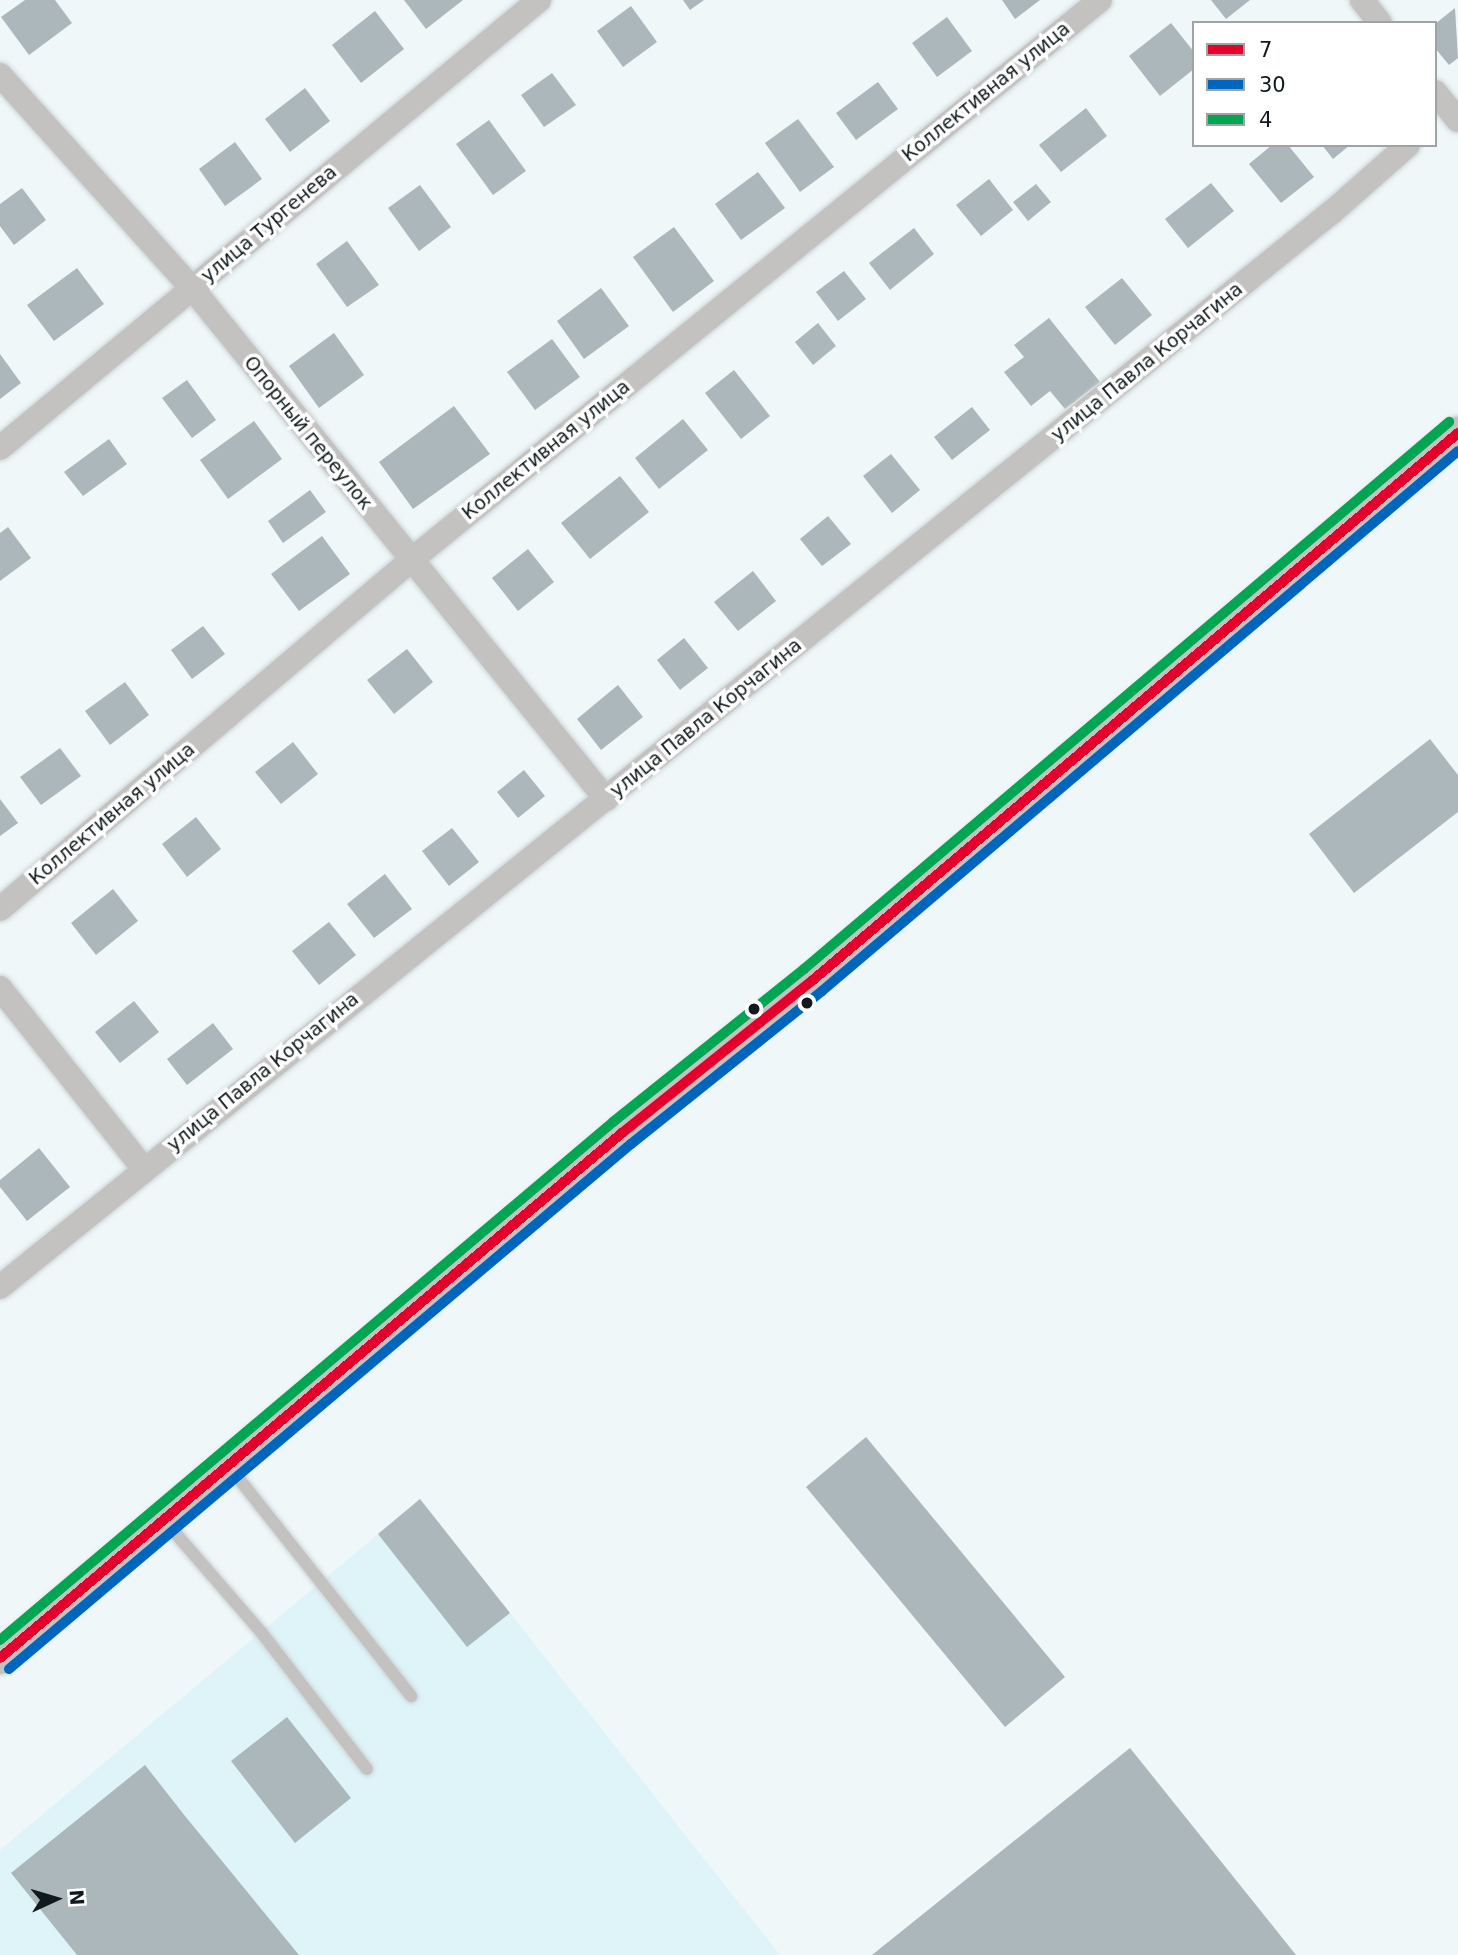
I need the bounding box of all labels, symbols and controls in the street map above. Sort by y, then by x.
street label: Коллективная улица [898,17,1074,167]
legend [1192,21,1437,147]
text: 7 [1259,38,1272,62]
text: 30 [1259,73,1286,97]
text: 4 [1259,108,1272,132]
street label: улица Тургенева [197,161,341,287]
street label: улица Павла Корчагина [1047,278,1247,446]
street label: Опорный переулок [239,352,377,514]
street label: Коллективная улица [458,375,634,525]
street label: улица Павла Корчагина [606,634,806,802]
street label: Коллективная улица [25,738,199,890]
street label: улица Павла Корчагина [163,988,363,1156]
unlabelled marker [800,996,814,1010]
unlabelled marker [747,1002,761,1016]
north arrow [21,1864,91,1934]
text: N [65,1889,88,1906]

